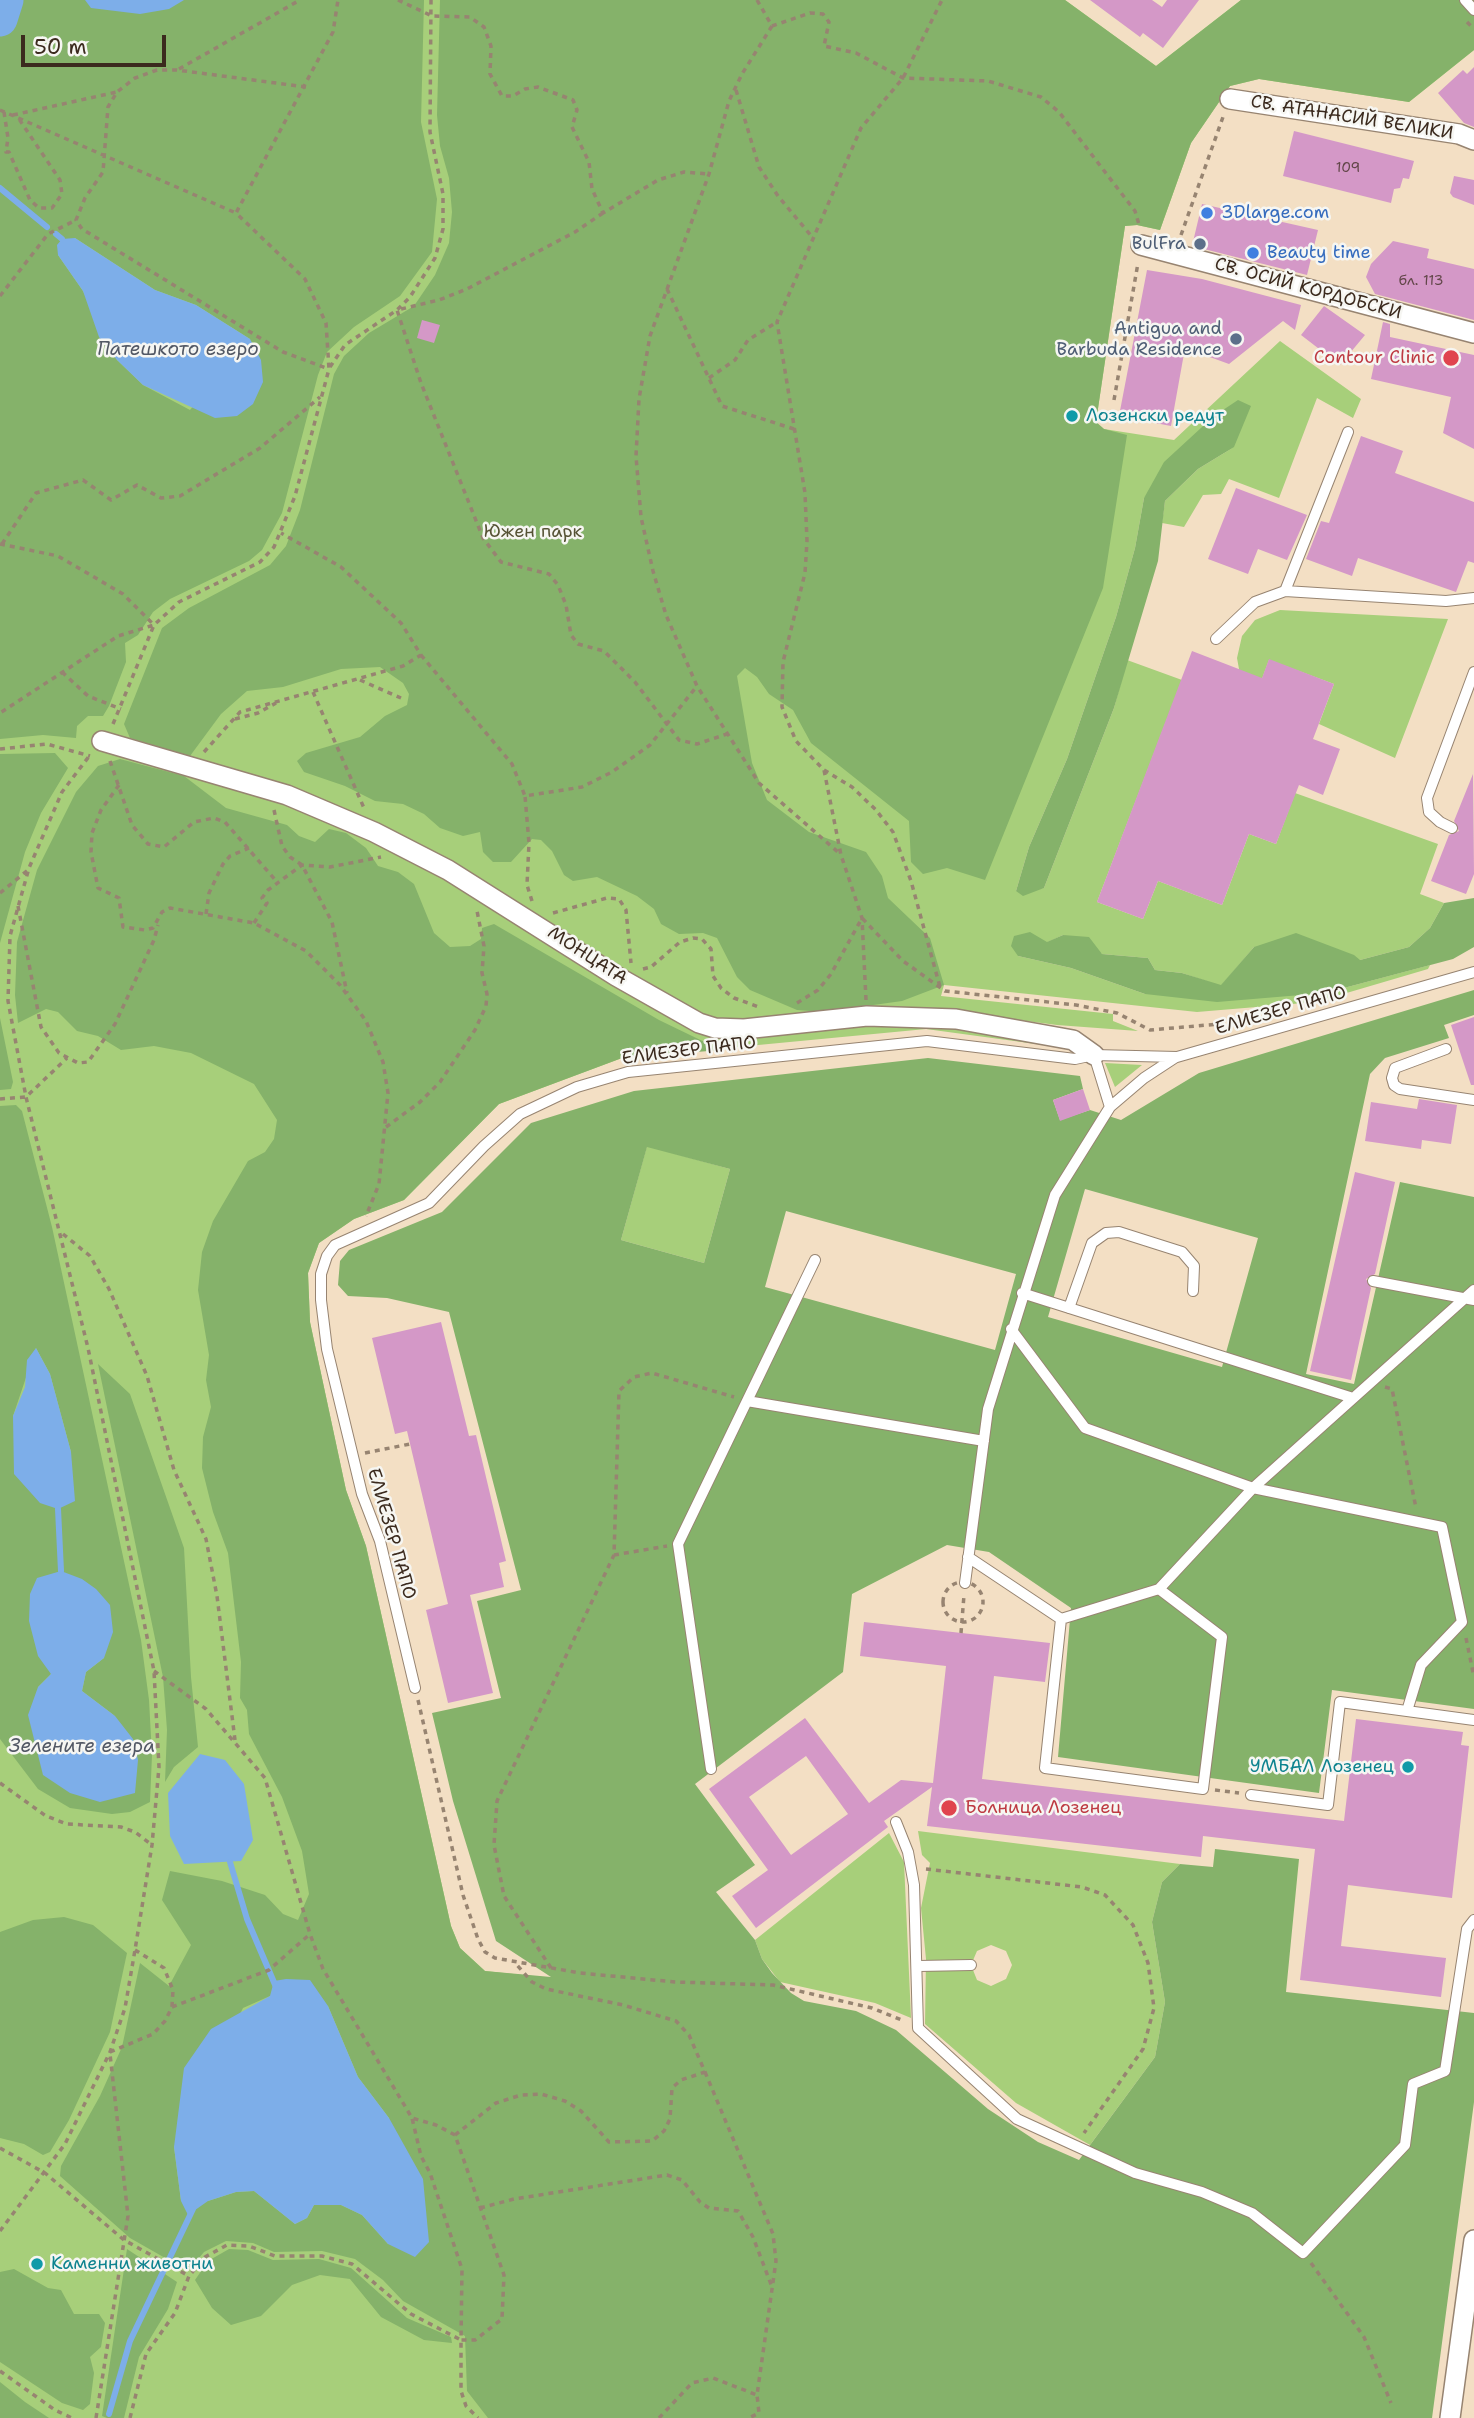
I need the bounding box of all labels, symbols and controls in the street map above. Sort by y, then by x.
scale bar [24,21,170,65]
text: 50 m [34,33,87,61]
street label: СВ. АТАНАСИЙ ВЕЛИКИ [1249,91,1455,145]
house number: 109 [1336,160,1360,176]
place label: 3Dlarge.com [1221,202,1329,224]
marker: 3Dlarge.com [1199,205,1215,221]
place label: BulFra [1132,233,1186,255]
marker: BulFra [1192,236,1208,252]
place label: Beauty time [1267,242,1371,264]
marker: Beauty time [1245,245,1261,261]
street label: СВ. ОСИЙ КОРДОБСКИ [1212,254,1404,324]
house number: бл. 113 [1399,273,1443,289]
place label: Antigua and Barbuda Residence [1057,318,1222,360]
marker: Antigua and Barbuda Residence [1228,331,1244,347]
water label: Патешкото езеро [97,339,259,361]
place label: Contour Clinic [1314,347,1435,369]
marker: Contour Clinic [1441,348,1461,368]
place label: Лозенски редут [1086,405,1224,427]
marker: Лозенски редут [1064,408,1080,424]
park label: Южен парк [484,521,582,543]
street label: МОНЦАТА [543,922,631,990]
street label: ЕЛИЕЗЕР ПАПО [1213,982,1349,1040]
street label: ЕЛИЕЗЕР ПАПО [621,1032,757,1070]
street label: ЕЛИЕЗЕР ПАПО [362,1466,420,1602]
water label: Зелените езера [9,1736,155,1758]
place label: УМБАЛ Лозенец [1250,1756,1394,1778]
marker: УМБАЛ Лозенец [1400,1759,1416,1775]
place label: Болница Лозенец [965,1797,1121,1819]
marker: Болница Лозенец [939,1798,959,1818]
place label: Каменни животни [51,2253,213,2275]
marker: Каменни животни [29,2256,45,2272]

